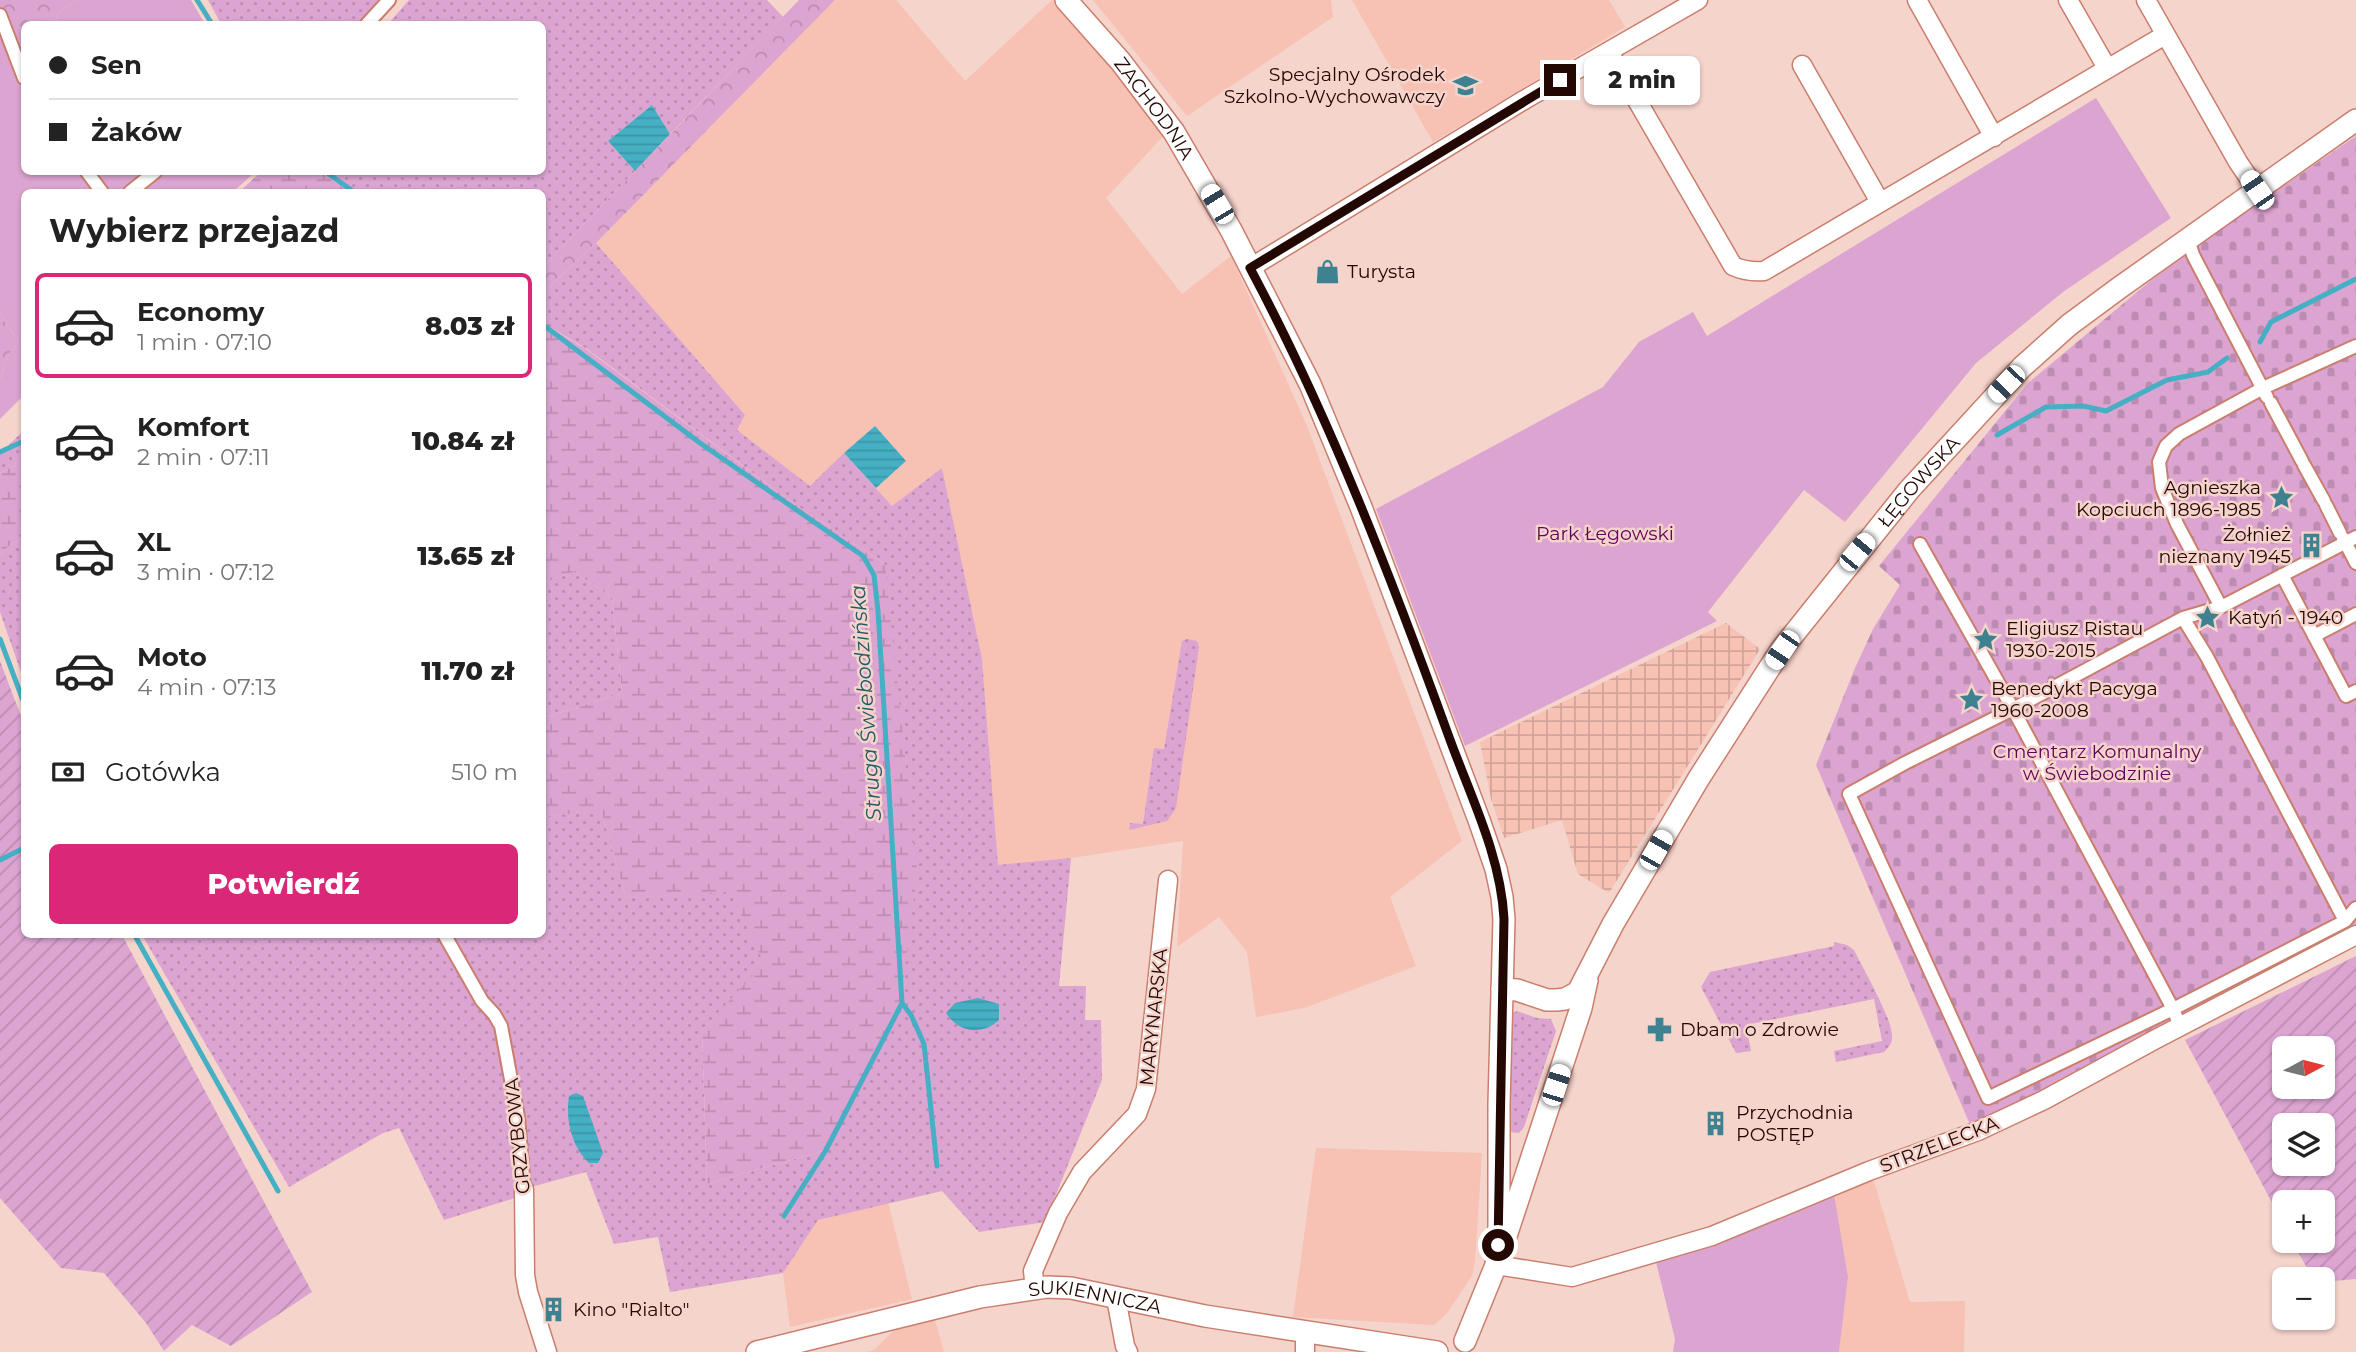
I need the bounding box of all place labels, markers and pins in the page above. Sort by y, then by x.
place label: Specjalny Ośrodek Szkolno-Wychowawczy [1224,63,1446,108]
school or university icon: Specjalny Ośrodek Szkolno-Wychowawczy [1451,71,1479,99]
shop icon: Turysta [1313,257,1341,285]
place label: Turysta [1347,260,1416,283]
place label: Agnieszka Kopciuch 1896-1985 [2076,476,2261,521]
place icon: Agnieszka Kopciuch 1896-1985 [2267,484,2295,512]
place label: Żołnież nieznany 1945 [2158,523,2291,568]
building icon: Żołnież nieznany 1945 [2297,531,2325,559]
place icon: Katyń - 1940 [2194,603,2222,631]
place label: Katyń - 1940 [2228,606,2343,629]
place label: Eligiusz Ristau 1930-2015 [2006,617,2143,662]
place icon: Eligiusz Ristau 1930-2015 [1972,625,2000,653]
place label: Benedykt Pacyga 1960-2008 [1991,677,2158,722]
place icon: Benedykt Pacyga 1960-2008 [1957,685,1985,713]
pharmacy icon: Dbam o Zdrowie [1646,1015,1674,1043]
place label: Dbam o Zdrowie [1680,1018,1839,1041]
place label: Przychodnia POSTĘP [1736,1101,1854,1146]
building icon: Przychodnia POSTĘP [1702,1109,1730,1137]
building icon: Kino "Rialto" [539,1295,567,1323]
place label: Kino "Rialto" [573,1298,690,1321]

